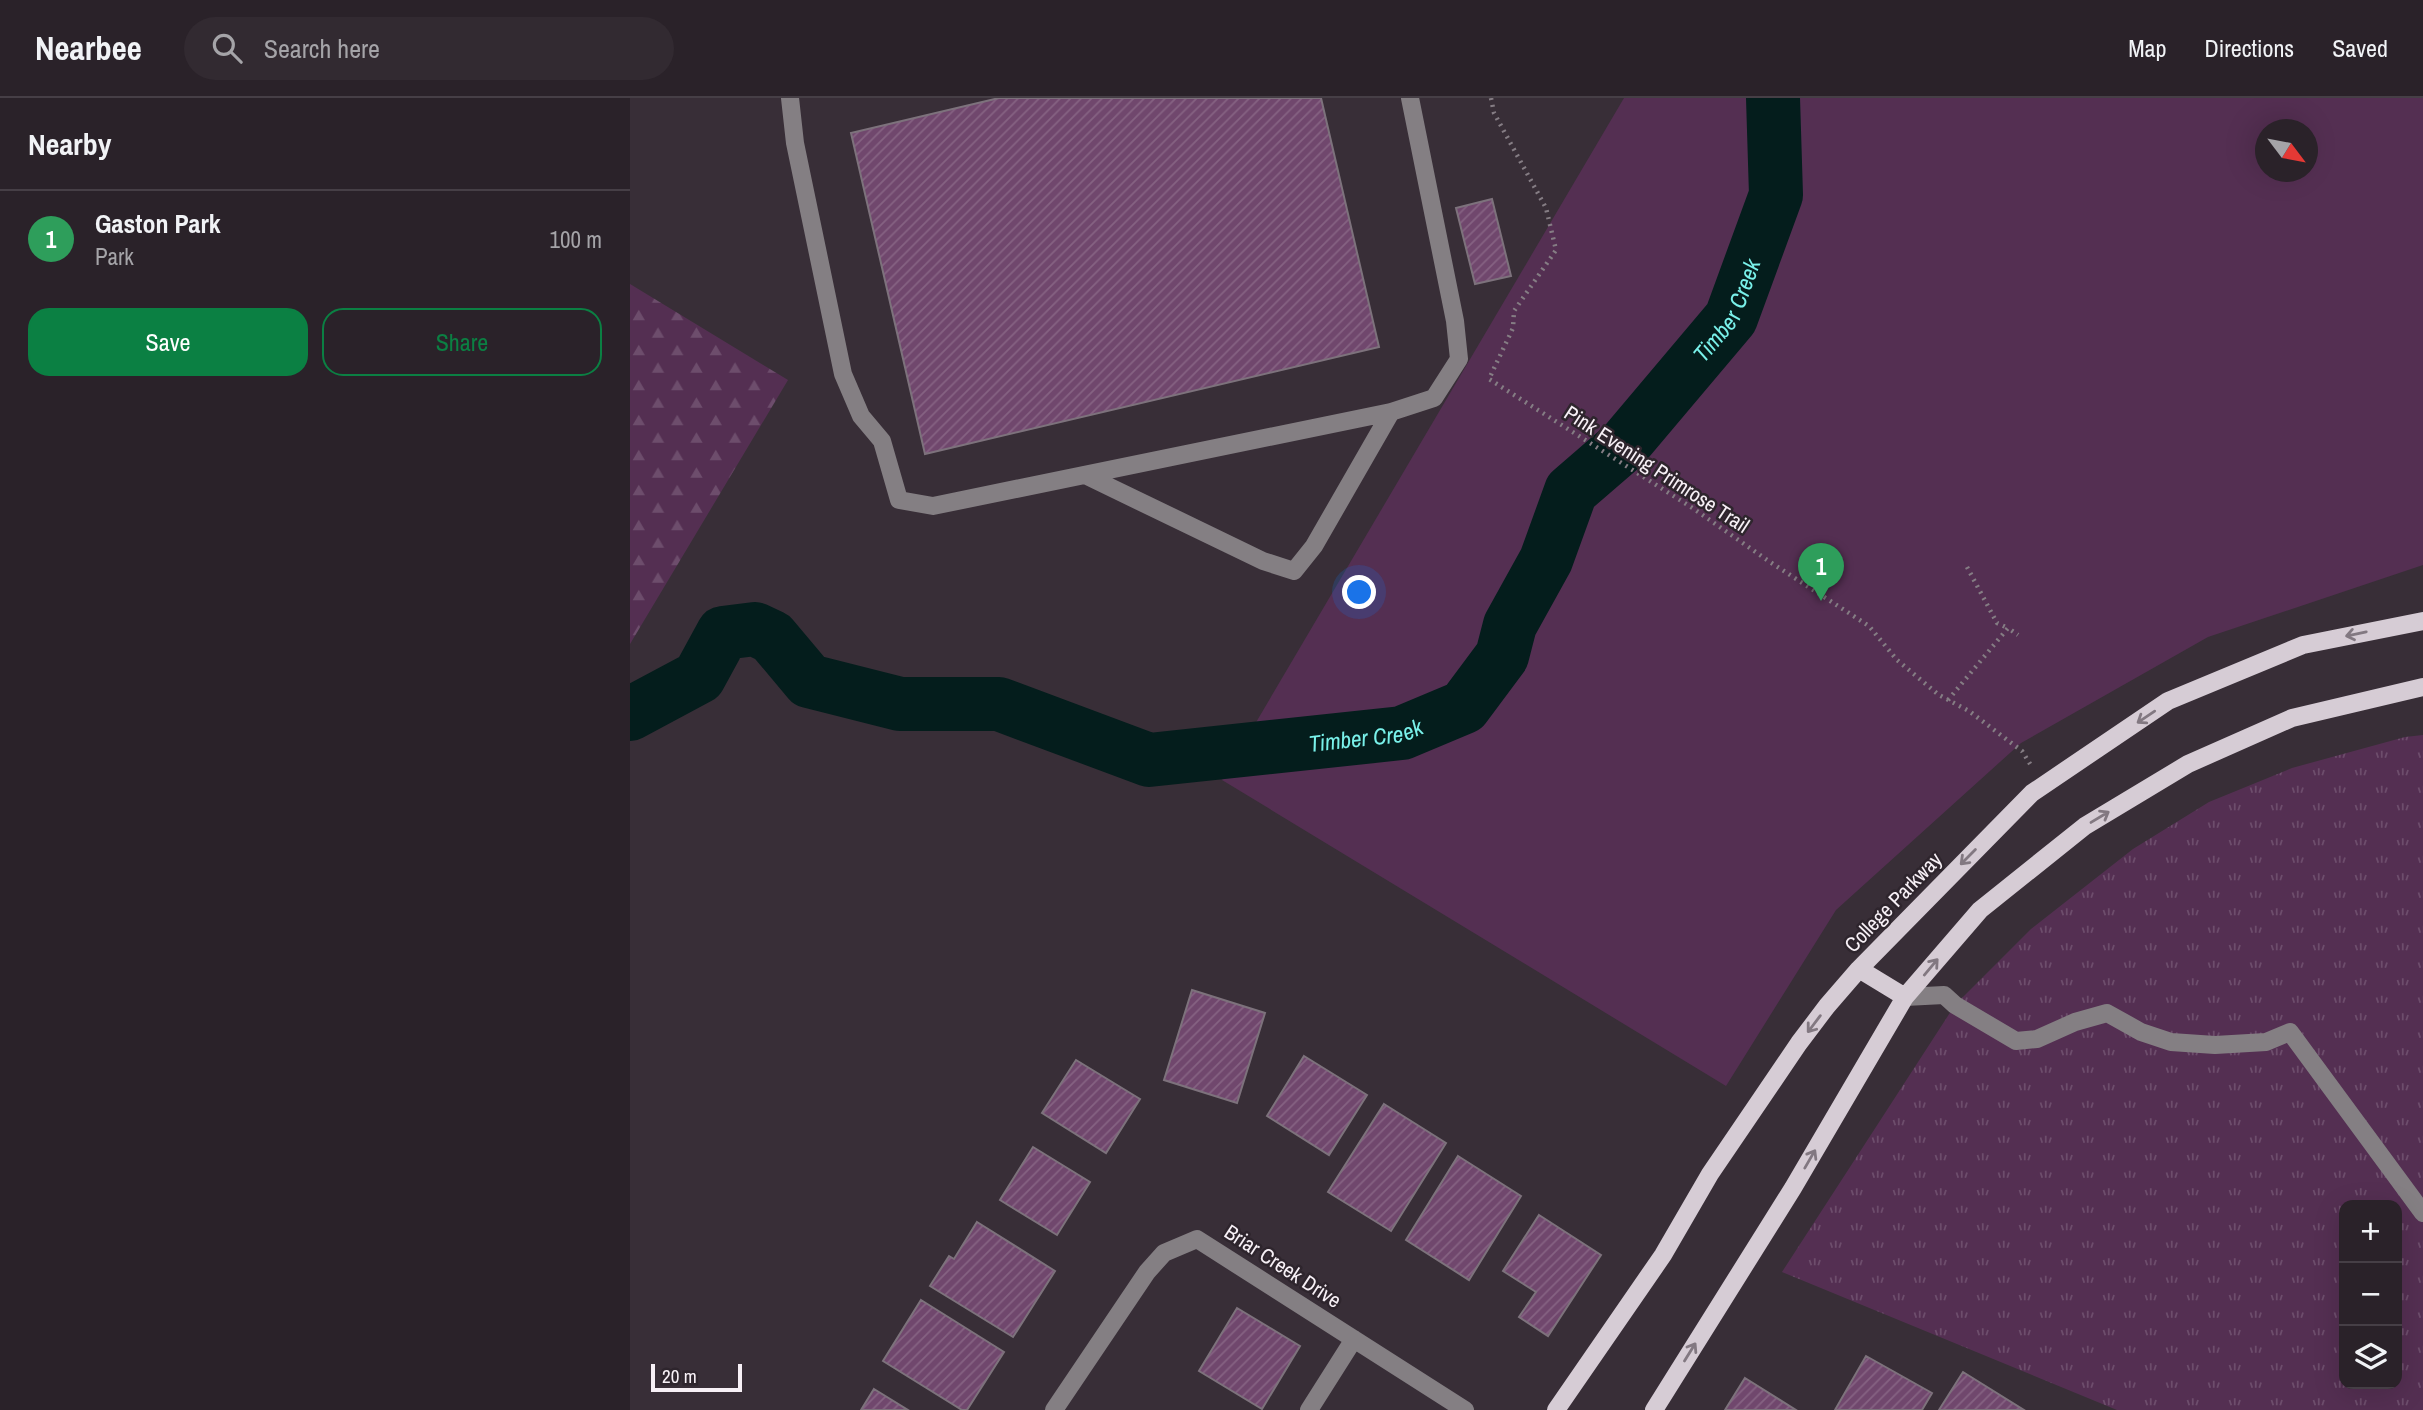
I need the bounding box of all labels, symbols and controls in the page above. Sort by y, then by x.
search box [184,17,674,80]
text: Nearbee [35,26,142,70]
icon: search [208,29,246,67]
text: Search here [264,31,380,66]
text: Map [2128,32,2166,64]
text: Directions [2204,32,2294,64]
text: Saved [2332,32,2388,64]
north arrow [2255,119,2318,182]
text: Nearby [28,124,111,164]
text: Gaston Park [95,206,221,241]
text: 1 [46,224,56,255]
text: 100 m [550,224,602,255]
text: Park [95,241,134,272]
water label: Timber Creek [1685,253,1767,368]
button: Save [28,308,308,376]
button: Share [322,308,602,376]
street label: Pink Evening Primrose Trail [1559,398,1755,540]
pin: 1 [1798,543,1844,601]
your location [1342,575,1376,609]
one-way arrow [2345,627,2368,641]
one-way arrow [2137,709,2156,724]
water label: Timber Creek [1307,710,1429,758]
one-way arrow [2090,810,2110,824]
street label: College Parkway [1838,845,1949,959]
one-way arrow [1960,849,1977,866]
one-way arrow [1923,958,1939,976]
one-way arrow [1807,1014,1821,1033]
one-way arrow [1803,1150,1817,1170]
map controls [2339,1200,2402,1389]
button: + [2339,1200,2402,1263]
street label: Briar Creek Drive [1219,1217,1347,1315]
button: − [2339,1263,2402,1326]
button: layers [2339,1326,2402,1389]
one-way arrow [1682,1343,1697,1362]
scale bar [651,1361,742,1393]
text: 20 m [662,1363,697,1389]

